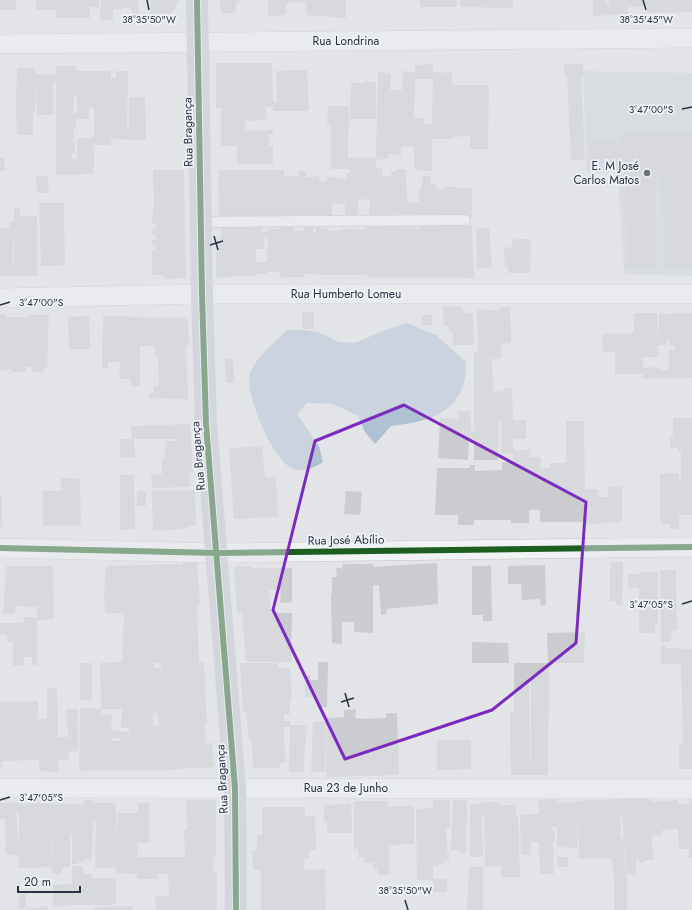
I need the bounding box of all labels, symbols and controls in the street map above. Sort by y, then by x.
text: 38°35'50"W [122,12,176,27]
text: 38°35'45"W [619,12,673,27]
street label: Rua Londrina [313,32,380,50]
street label: Rua Bragança [178,97,198,167]
text: 3°47'00"S [629,102,674,117]
place label: E. M José Carlos Matos [573,157,639,189]
marker: E. M José Carlos Matos [642,168,652,178]
street label: Rua Humberto Lomeu [291,285,401,303]
text: 3°47'00"S [19,295,64,310]
street label: Rua Bragança [186,420,210,491]
street label: Rua José Abílio [307,530,385,550]
text: 3°47'05"S [629,597,673,612]
street label: Rua Bragança [211,744,233,814]
street label: Rua 23 de Junho [304,779,389,797]
text: 3°47'05"S [19,790,63,805]
scale bar [18,868,80,894]
text: 20 m [24,873,51,891]
text: 38°35'50"W [378,883,432,898]

